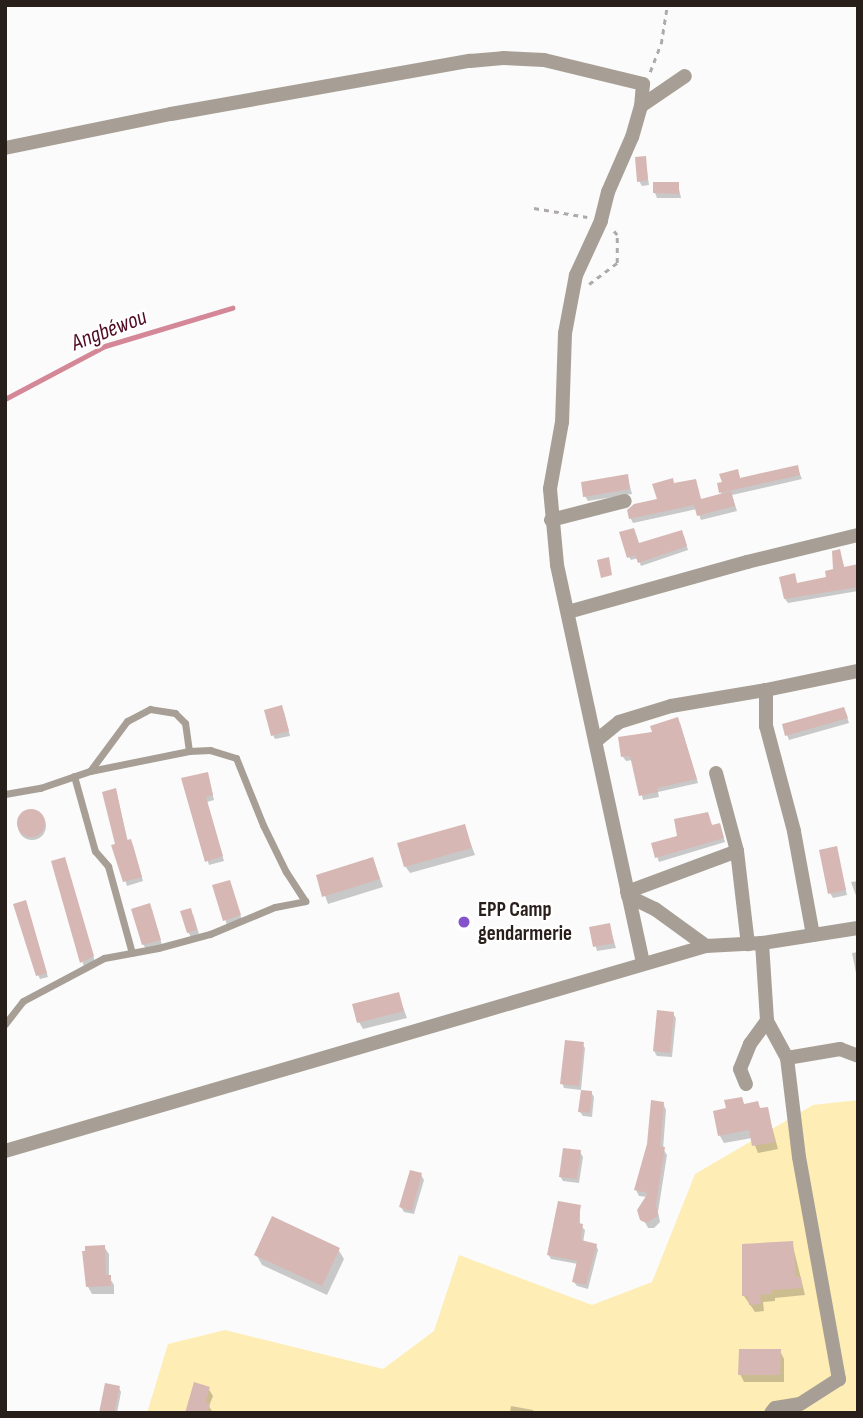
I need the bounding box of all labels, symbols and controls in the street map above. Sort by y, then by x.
water label: Angbéwou [67,303,151,357]
place label: EPP Camp gendarmerie [478,897,572,947]
marker: EPP Camp gendarmerie [456,914,472,930]

